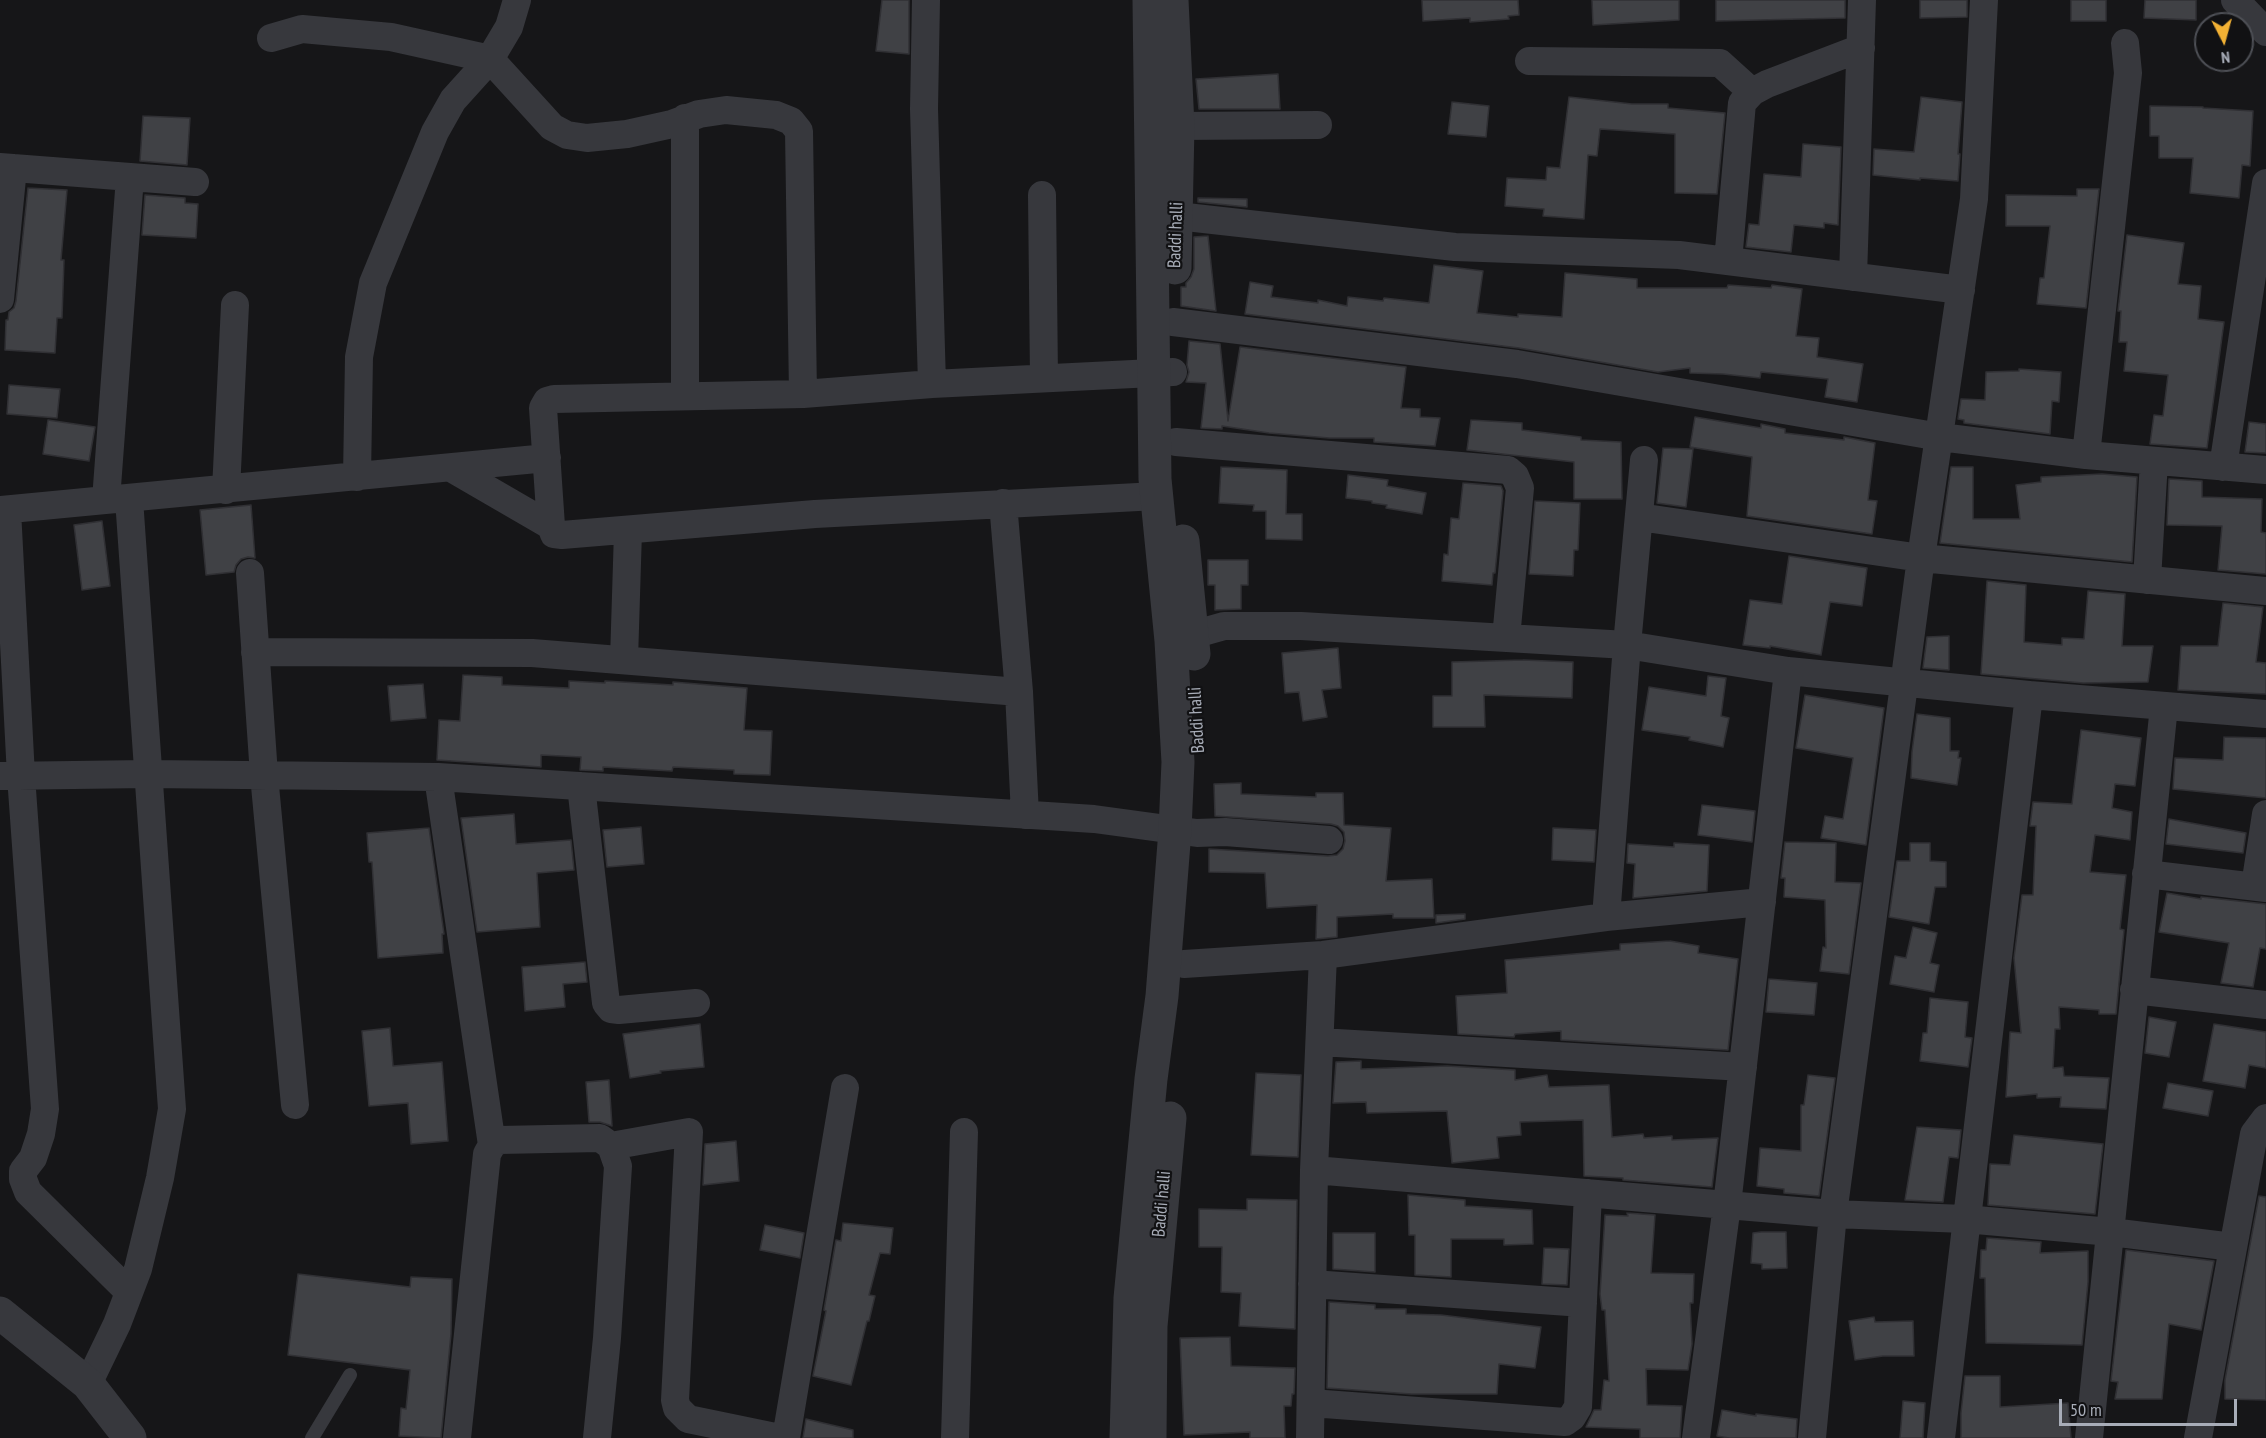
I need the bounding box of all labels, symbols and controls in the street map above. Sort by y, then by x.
north arrow [2194,12,2254,72]
text: N [2220,48,2231,68]
street label: Baddi halli [1164,201,1188,269]
street label: Baddi halli [1184,686,1210,754]
street label: Baddi halli [1148,1170,1176,1238]
scale bar [2062,1387,2240,1425]
text: 50 m [2070,1398,2102,1421]

